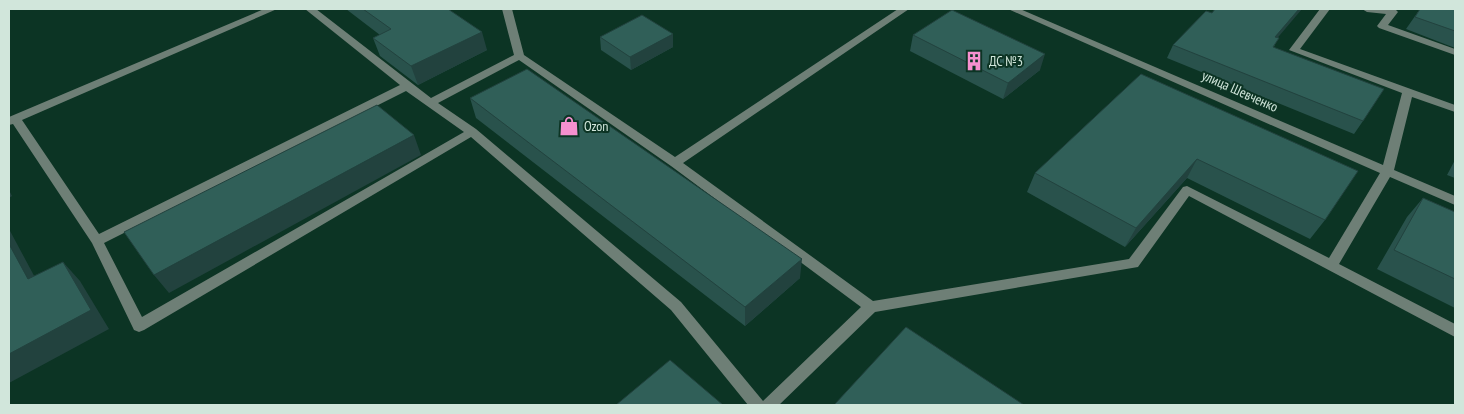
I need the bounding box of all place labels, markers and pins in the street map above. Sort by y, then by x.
building icon: ДС №3 [963,50,985,72]
place label: ДС №3 [989,52,1023,70]
shop icon: Ozon [558,115,580,137]
place label: Ozon [584,117,609,135]

